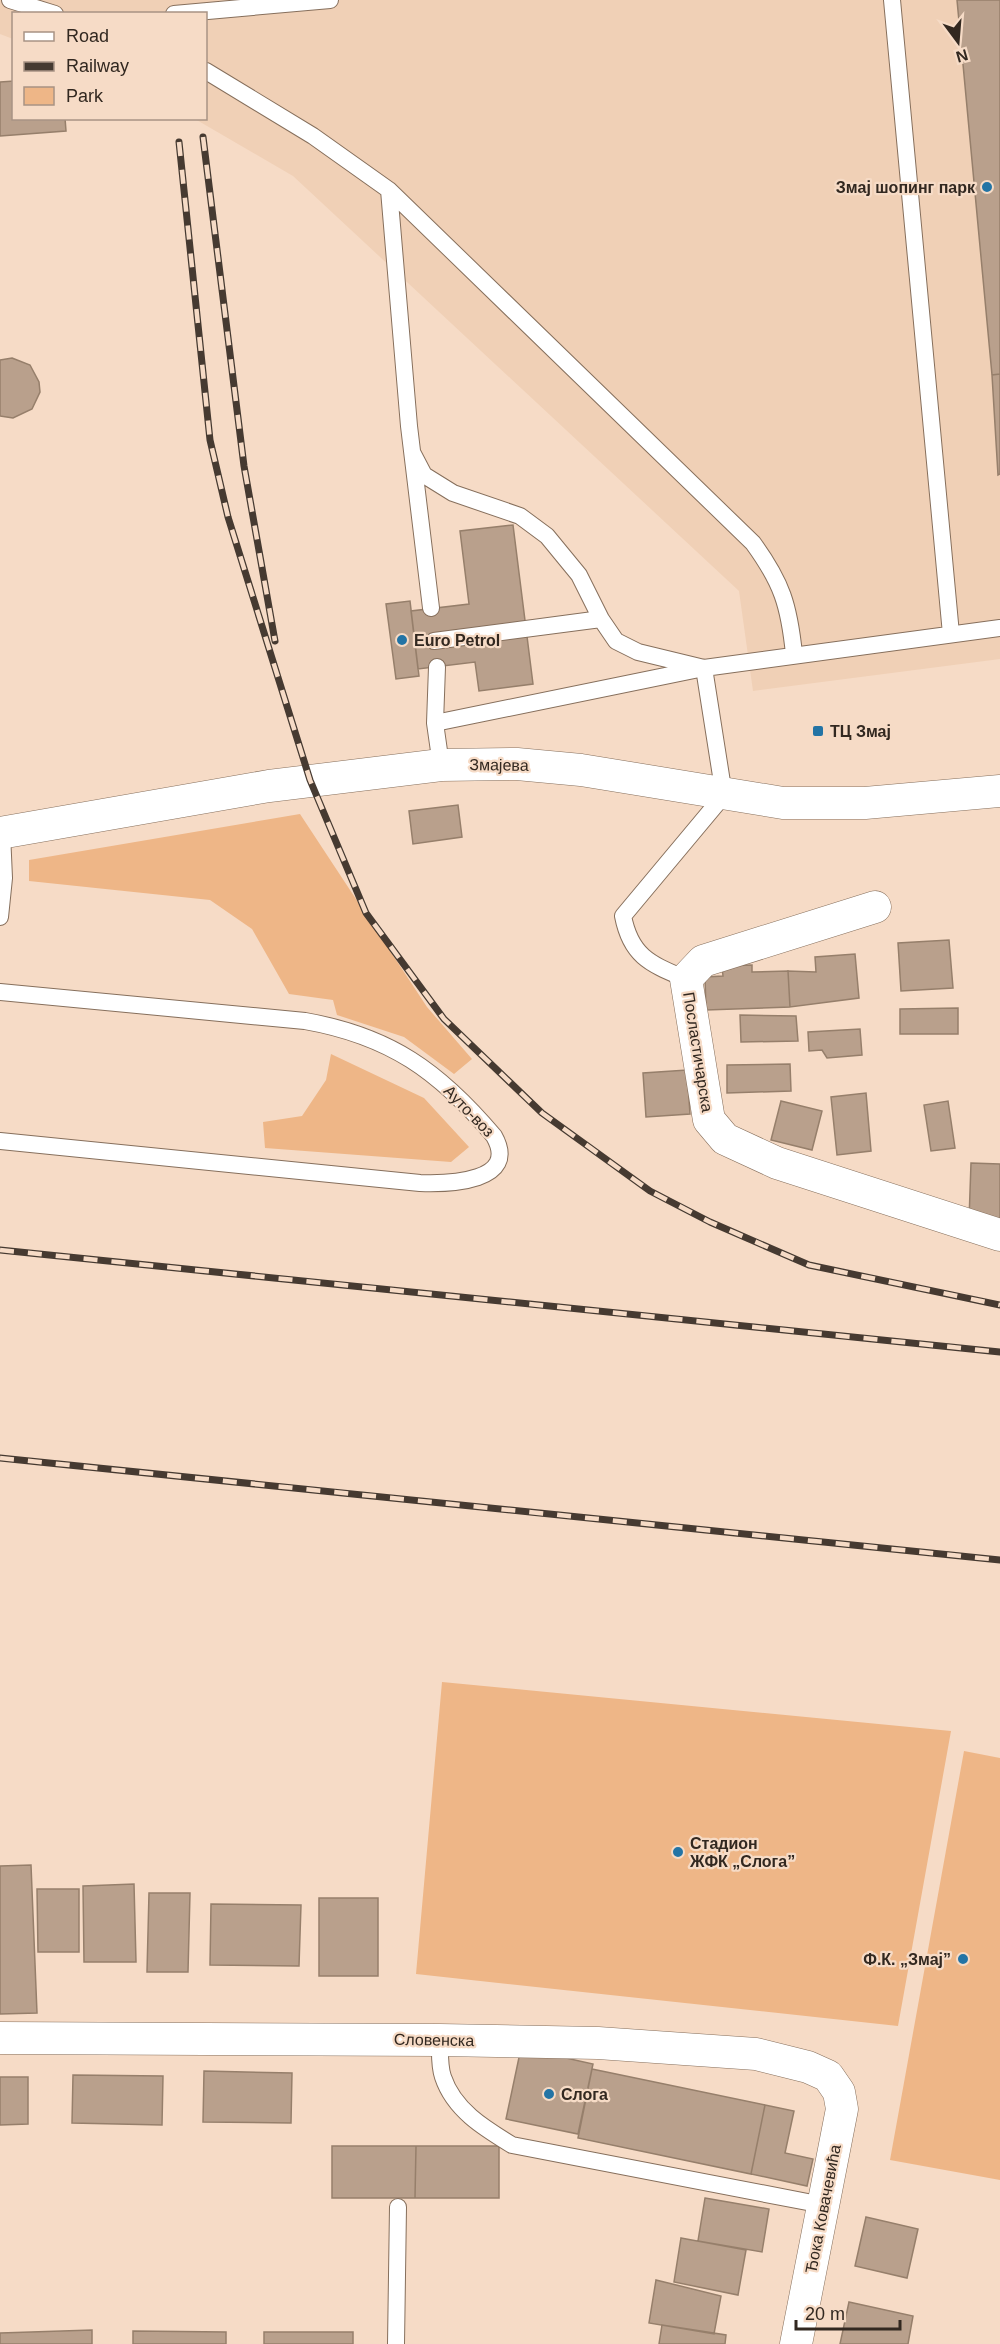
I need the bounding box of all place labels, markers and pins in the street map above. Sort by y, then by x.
place label: Змај шопинг парк [836,179,976,196]
marker: Змај шопинг парк [980,180,994,194]
place label: Euro Petrol [414,632,500,649]
marker: Euro Petrol [395,633,409,647]
place label: ТЦ Змај [830,723,891,740]
marker: ТЦ Змај [811,724,825,738]
place label: Стадион ЖФК „Слога” [689,1835,795,1870]
marker: Стадион ЖФК „Слога” [671,1845,685,1859]
place label: Ф.К. „Змај” [863,1951,951,1968]
marker: Ф.К. „Змај” [956,1952,970,1966]
place label: Слога [561,2086,608,2103]
marker: Слога [542,2087,556,2101]

